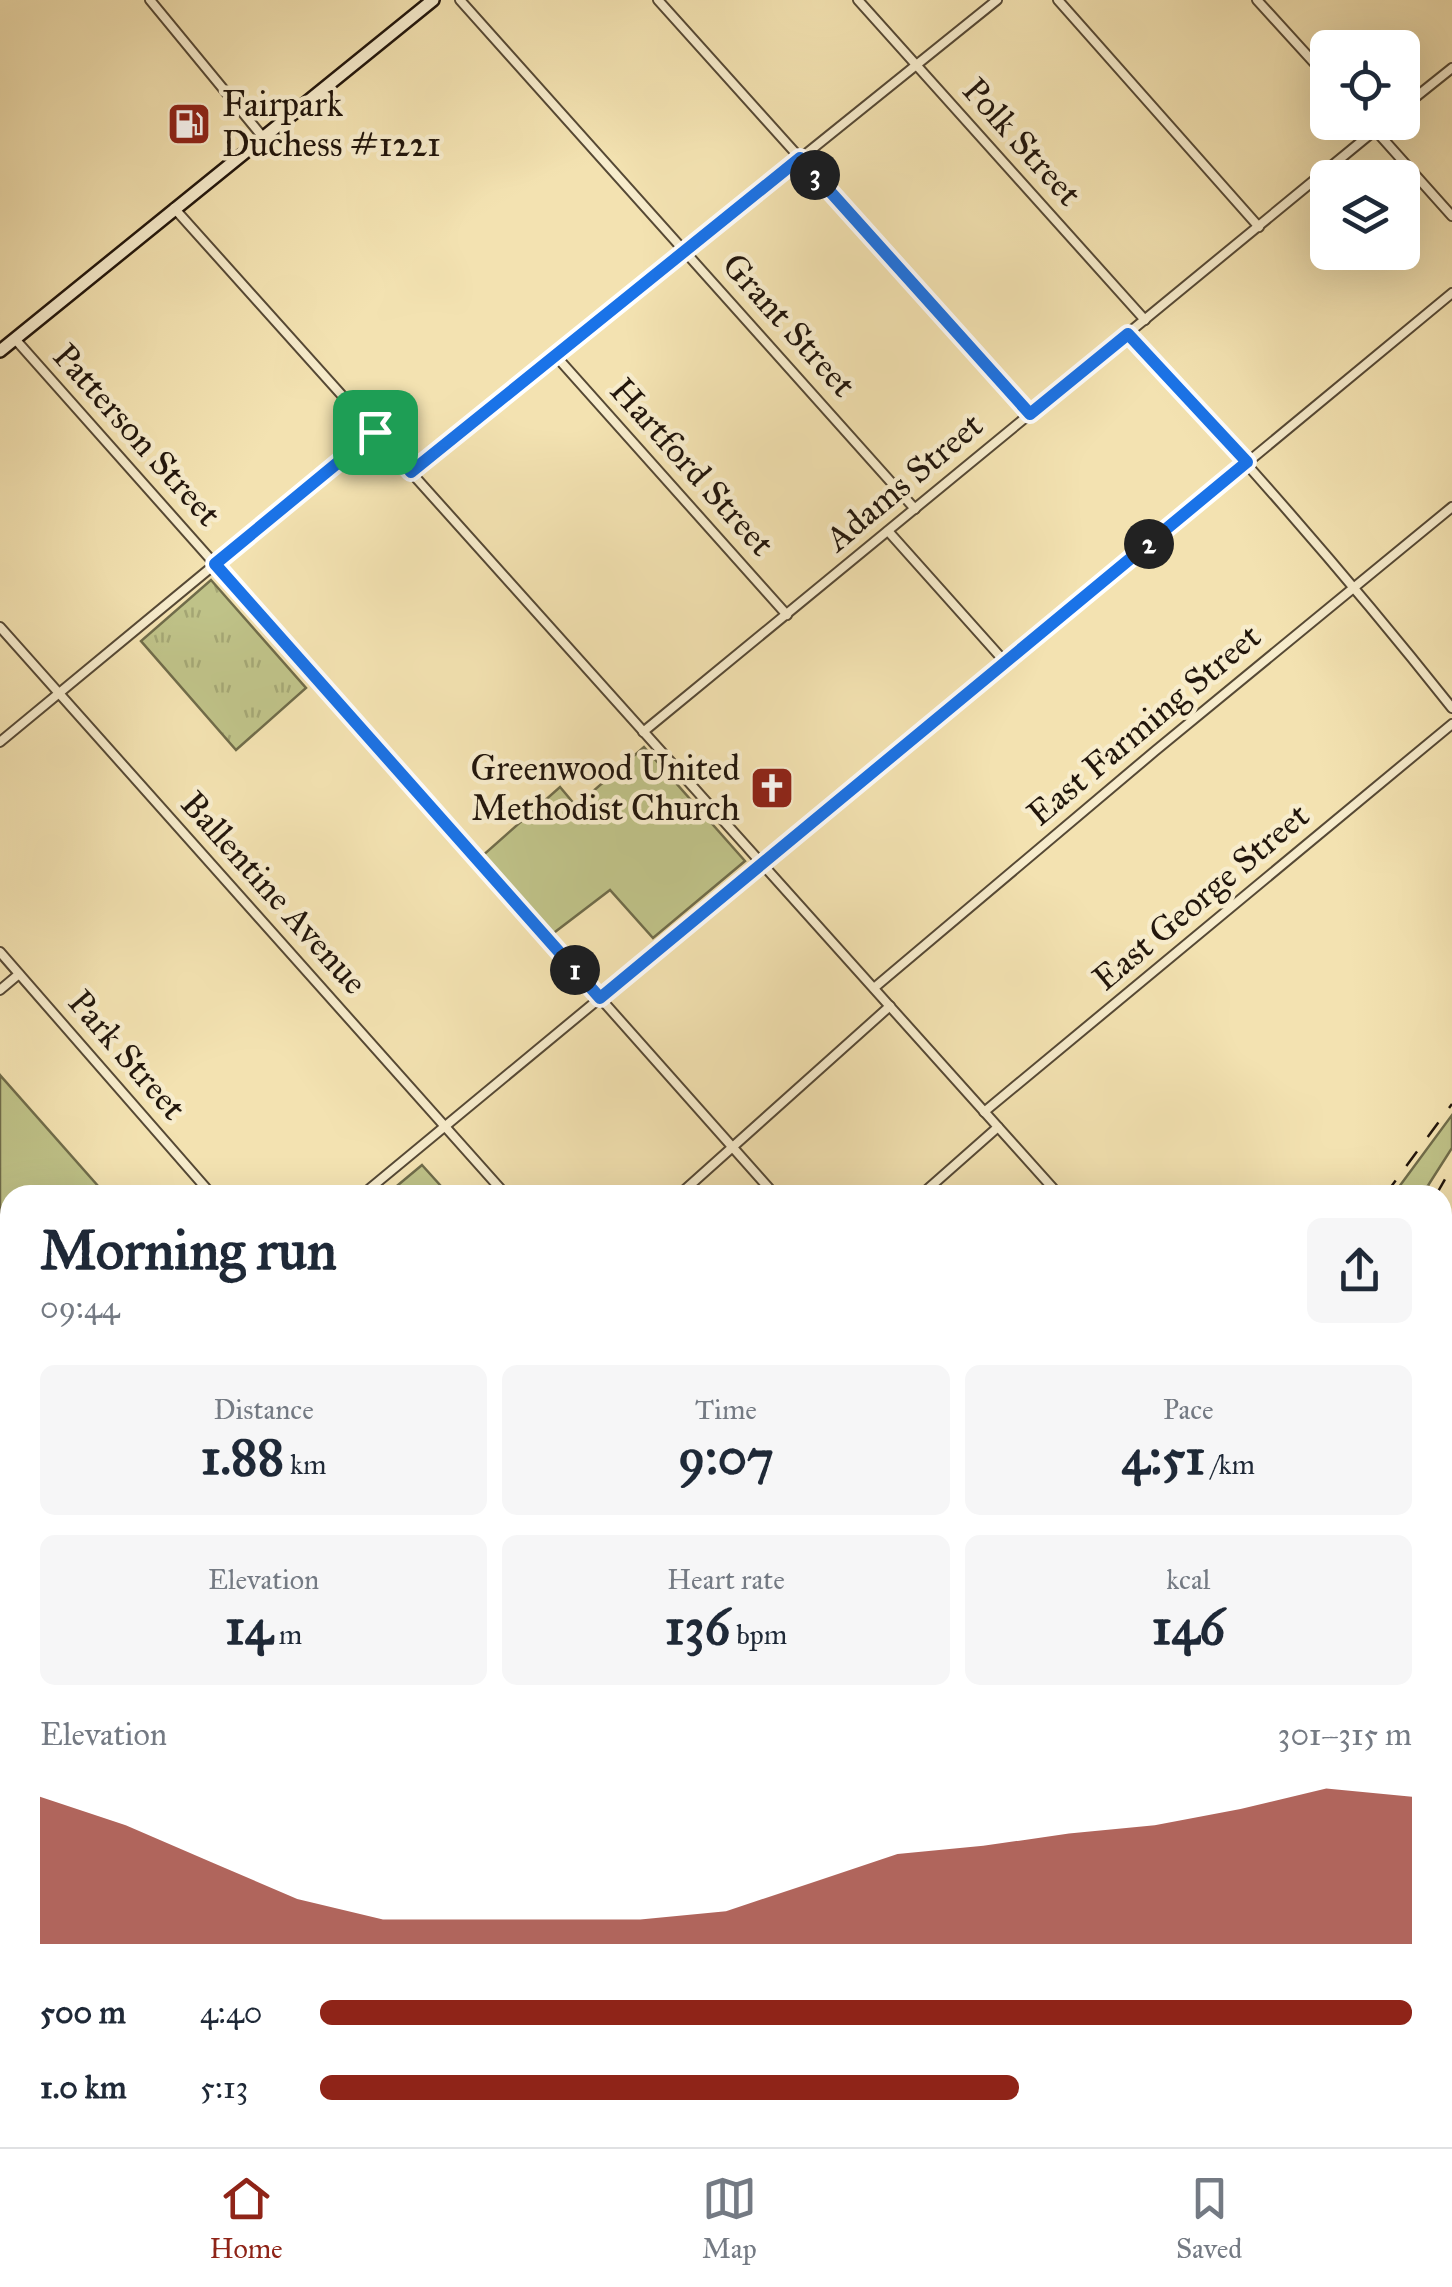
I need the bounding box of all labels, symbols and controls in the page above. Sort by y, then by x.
map controls [1310,30,1420,270]
button: locate [1310,30,1420,140]
street label: Polk Street [953,69,1091,215]
place label: Fairpark Duchess #1221 [222,83,441,166]
fuel station icon: Fairpark Duchess #1221 [166,101,212,147]
pin: 3 [790,150,840,200]
text: 3 [809,157,821,192]
button: layers [1310,160,1420,270]
street label: Grant Street [713,244,865,406]
street label: Patterson Street [44,335,230,535]
street label: Hartford Street [601,369,783,565]
pin [333,390,418,475]
street label: Adams Street [815,404,992,562]
icon: arrive [348,405,403,460]
pin: 2 [1124,519,1174,569]
text: 2 [1142,526,1156,561]
street label: East Farming Street [1019,615,1269,835]
place label: Greenwood United Methodist Church [470,747,740,830]
church icon: Greenwood United Methodist Church [749,765,795,811]
street label: Ballentine Avenue [172,783,376,1003]
street label: East George Street [1084,794,1318,1000]
pin: 1 [550,945,600,995]
text: 1 [569,952,581,987]
street label: Park Street [59,981,195,1129]
text: Morning run [40,1217,337,1284]
button: share [1307,1218,1412,1323]
text: 09:44 [40,1288,120,1327]
text: Distance [213,1392,314,1427]
text: Time [695,1392,757,1427]
text: Pace [1163,1392,1214,1427]
text: 1.88 [201,1427,284,1488]
text: 9:07 [678,1427,774,1488]
text: 4:51 [1122,1427,1205,1488]
text: km [284,1447,327,1482]
text: /km [1205,1447,1255,1482]
text: Elevation [208,1562,319,1597]
text: Heart rate [667,1562,785,1597]
text: kcal [1166,1562,1210,1597]
text: 14 [225,1597,273,1658]
text: 136 [665,1597,730,1658]
text: 146 [1152,1597,1225,1658]
text: m [273,1617,302,1652]
text: bpm [730,1617,787,1652]
text: Elevation [40,1715,167,1754]
text: 301–315 m [1278,1715,1412,1754]
text: 500 m [40,1993,126,2032]
text: 4:40 [200,1993,262,2032]
text: 1.0 km [40,2068,127,2107]
text: 5:13 [200,2068,248,2107]
tab: Home [210,2171,283,2266]
tab: Map [702,2171,757,2266]
tab: Saved [1176,2171,1242,2266]

